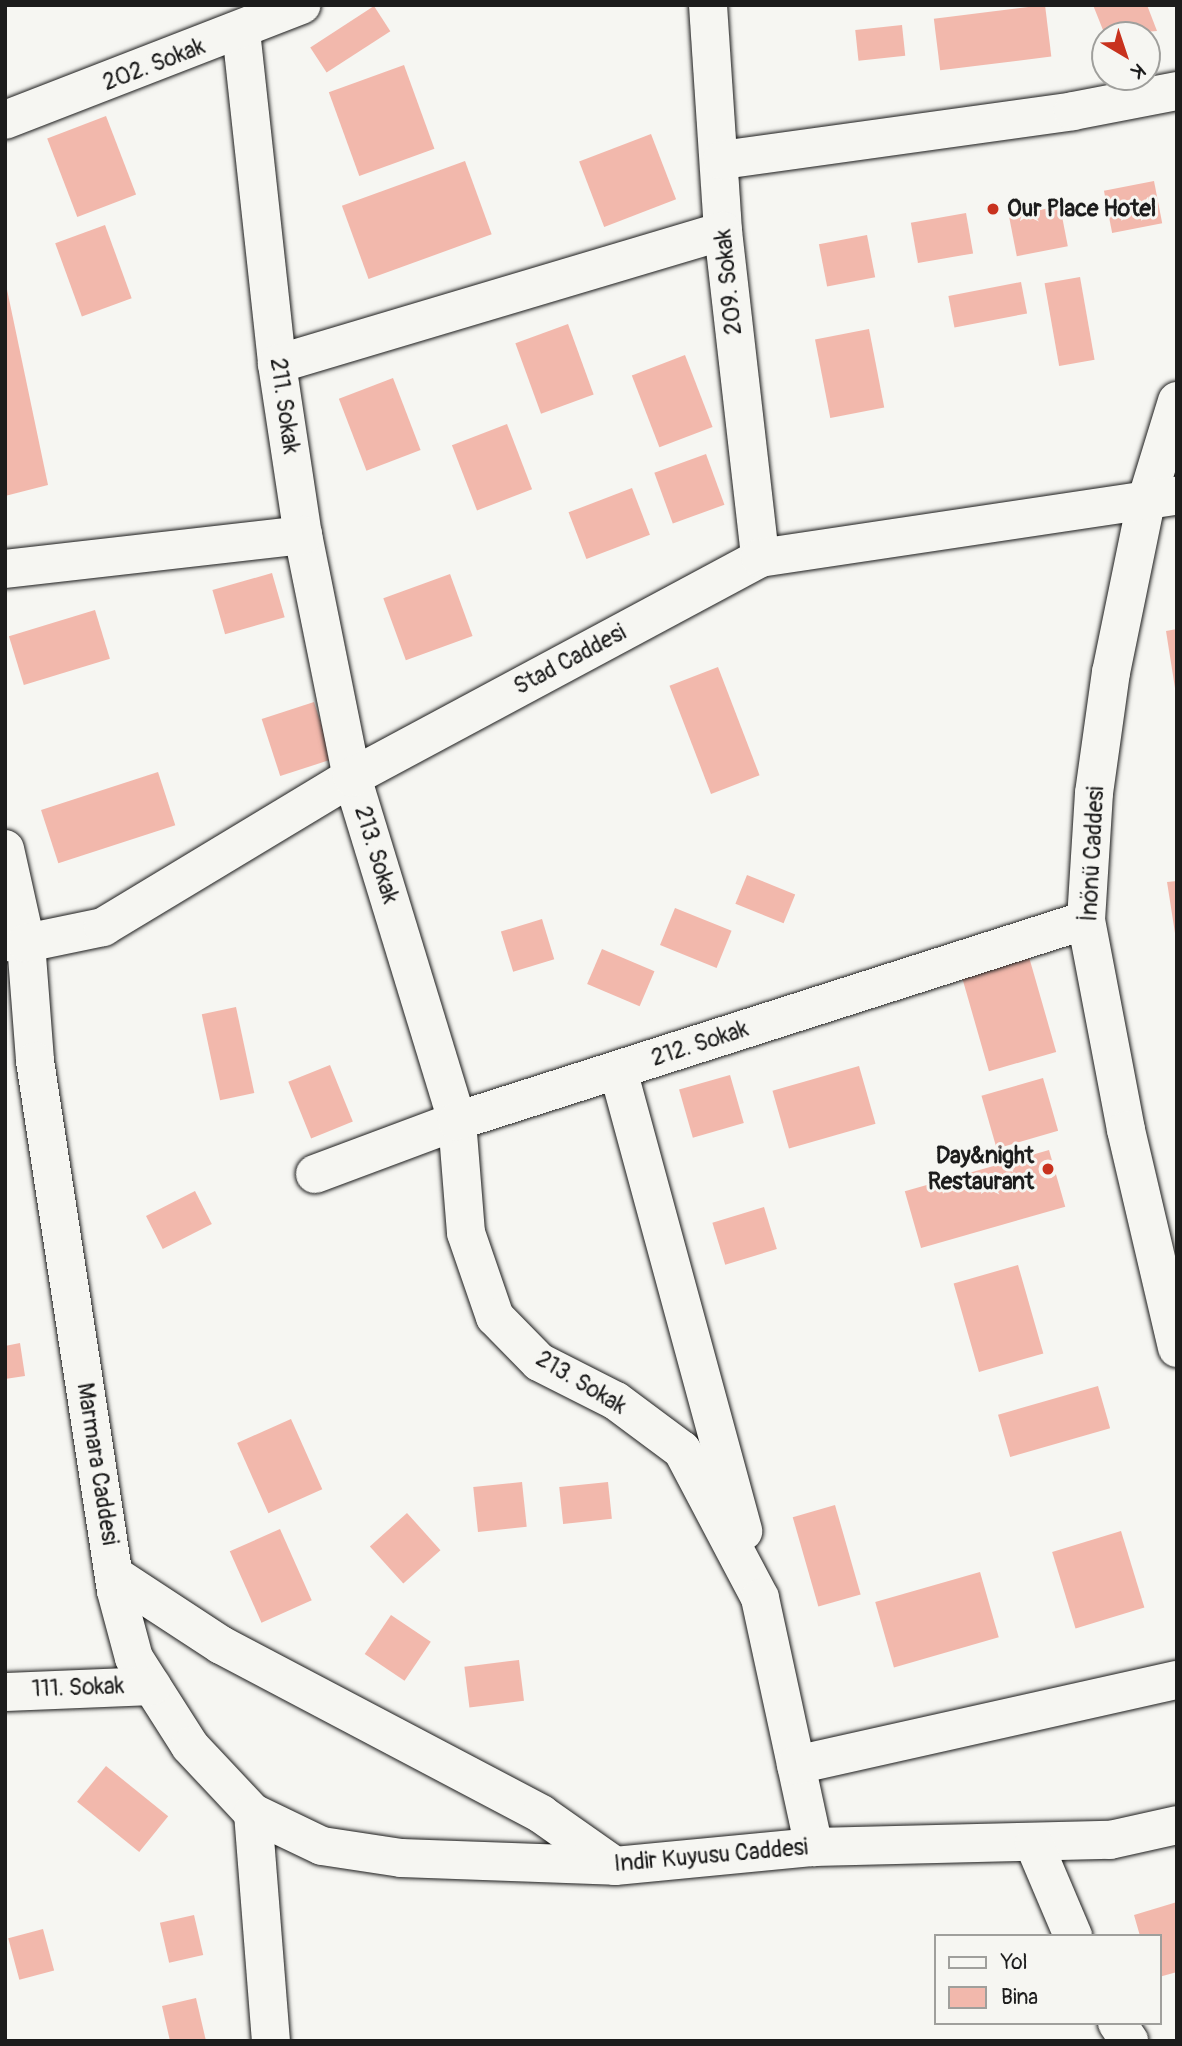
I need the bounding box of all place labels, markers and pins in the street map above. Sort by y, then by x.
place label: Our Place Hotel [1007,195,1156,223]
marker: Our Place Hotel [985,201,1001,217]
place label: Day&night Restaurant [928,1142,1034,1196]
marker: Day&night Restaurant [1040,1161,1056,1177]

